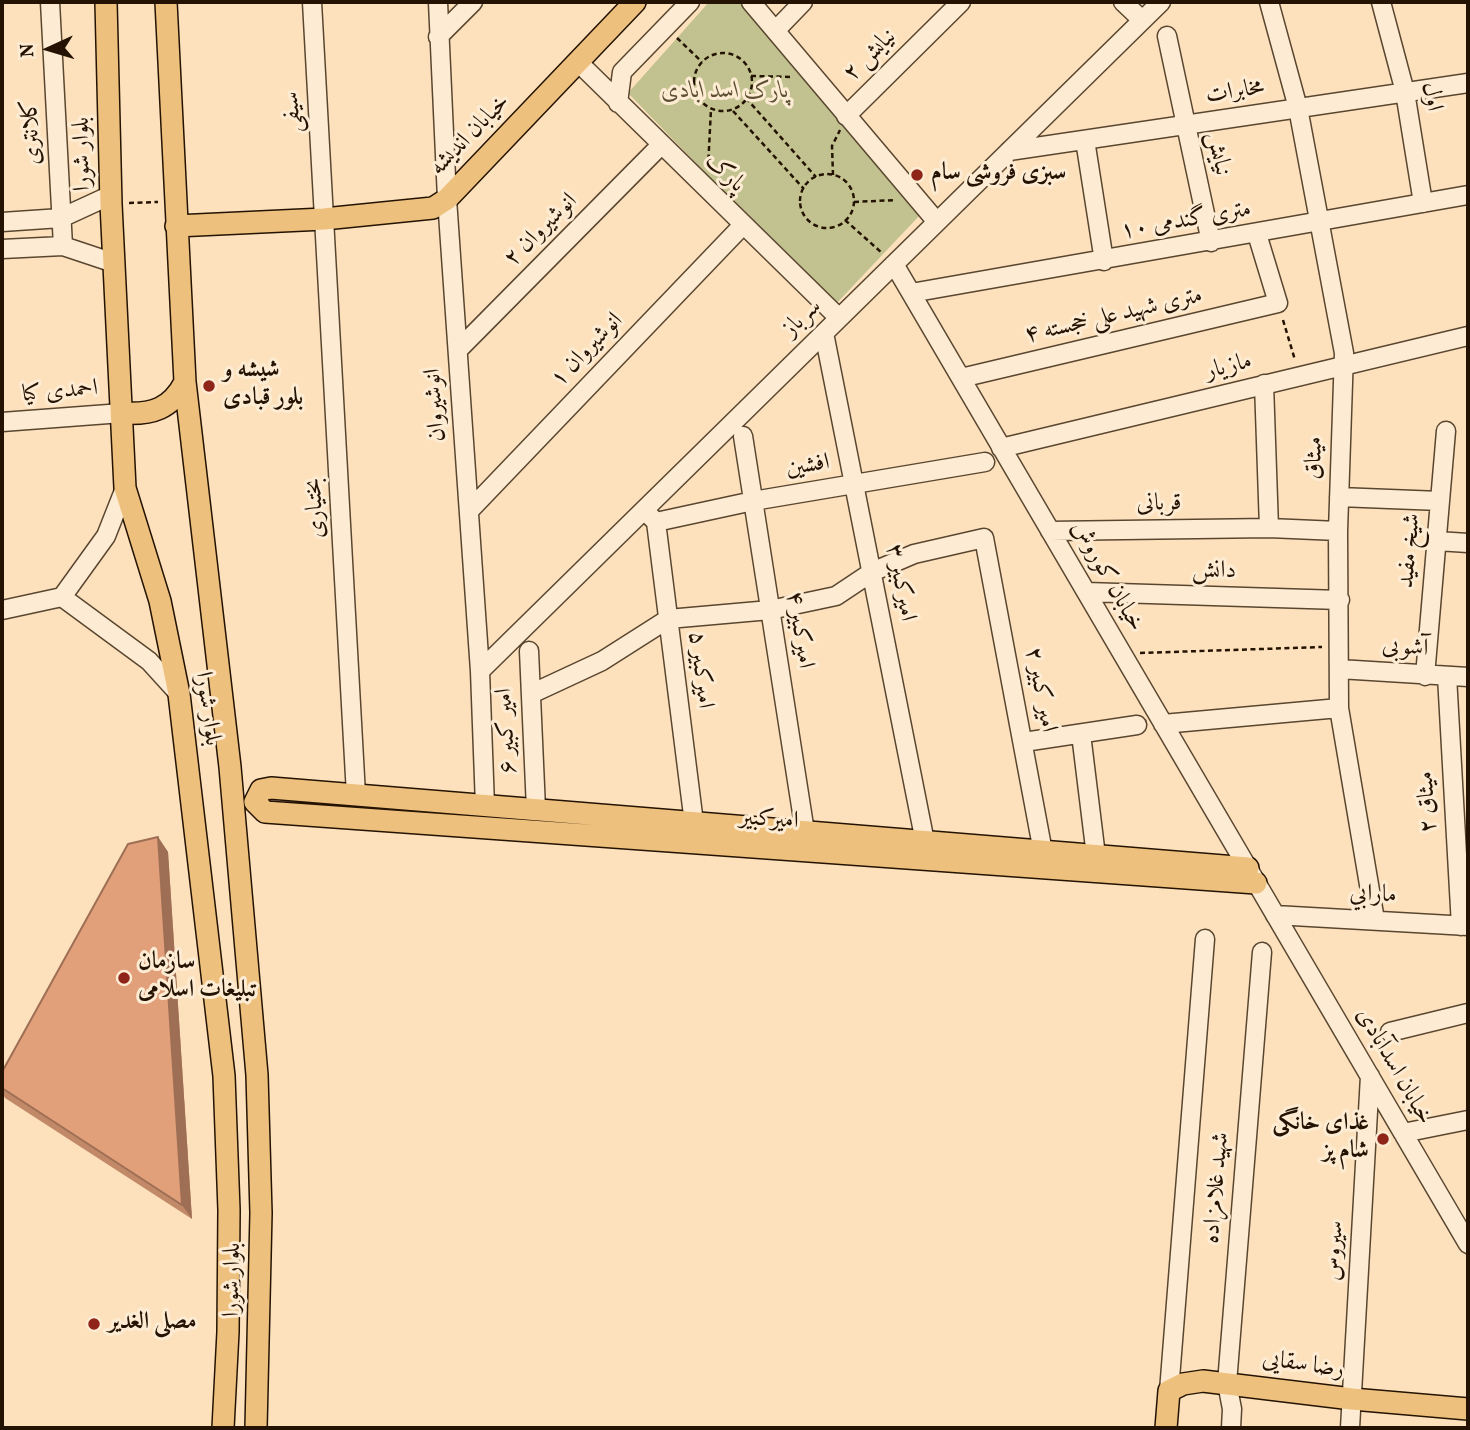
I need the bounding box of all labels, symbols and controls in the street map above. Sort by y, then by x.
north arrow [14,14,84,84]
street label: نیایش ۲ [838,23,904,89]
text: N [15,43,42,58]
street label: مخابرات [1204,74,1266,112]
park label: پارک اسد ابادی [661,79,789,107]
street label: اول [1413,80,1447,114]
street label: خیابان اندیشه [425,89,517,183]
street label: سیفی [279,91,309,133]
street label: کلانتری [17,98,49,166]
street label: بلوار شورا [69,116,99,192]
street label: نیایش [1198,129,1236,179]
street label: پارک [698,148,750,200]
place label: سبزی فروشی سام [931,161,1066,189]
marker: سبزی فروشی سام [909,167,925,183]
street label: انوشیروان ۲ [499,188,585,274]
street label: ۱۰ متری گندمی [1118,196,1254,248]
street label: ۴ متری شهید علی خجسته [1022,283,1206,351]
street label: سرباز [777,294,829,344]
street label: انوشیروان ۱ [546,308,630,394]
street label: مازیار [1203,348,1255,388]
place label: شیشه و بلور قبادی [223,358,303,414]
street label: انوشیروان [420,367,454,443]
street label: احمدی کیا [21,375,99,411]
marker: شیشه و بلور قبادی [201,378,217,394]
street label: میثاق [1301,436,1331,480]
street label: افشین [784,449,832,485]
street label: بختیاری [301,477,333,539]
street label: قربانی [1136,490,1182,520]
street label: شیخ مفید [1393,512,1429,590]
street label: خیابان کوروش [1063,517,1149,637]
street label: امیرکبیر ۳ [877,542,921,624]
street label: دانش [1191,557,1237,587]
street label: امیرکبیر ۴ [778,589,818,671]
street label: امیرکبیر ۵ [680,630,718,710]
street label: آشوبی [1381,633,1429,665]
street label: امیر کبیر ۲ [1017,645,1061,735]
street label: بلوار شورا [187,670,225,748]
street label: امیر کبیر ۶ [491,687,525,775]
street label: میثاق ۲ [1413,770,1445,834]
street label: امیرکبیر [739,805,799,837]
street label: مارابي [1349,880,1397,912]
place label: سازمان تبلیغات اسلامی [138,950,258,1006]
marker: سازمان تبلیغات اسلامی [116,970,132,986]
street label: خیابان اسدآبادی [1348,1003,1438,1131]
place label: غذای خانگی شام پز [1272,1111,1369,1167]
street label: شهید غلامزاده [1199,1131,1237,1245]
marker: غذای خانگی شام پز [1375,1131,1391,1147]
street label: سیروس [1320,1220,1352,1282]
street label: بلوار شورا [219,1242,249,1318]
place label: مصلی الغدیر [108,1310,196,1338]
marker: مصلی الغدیر [86,1316,102,1332]
street label: رضا سقایی [1260,1346,1346,1386]

